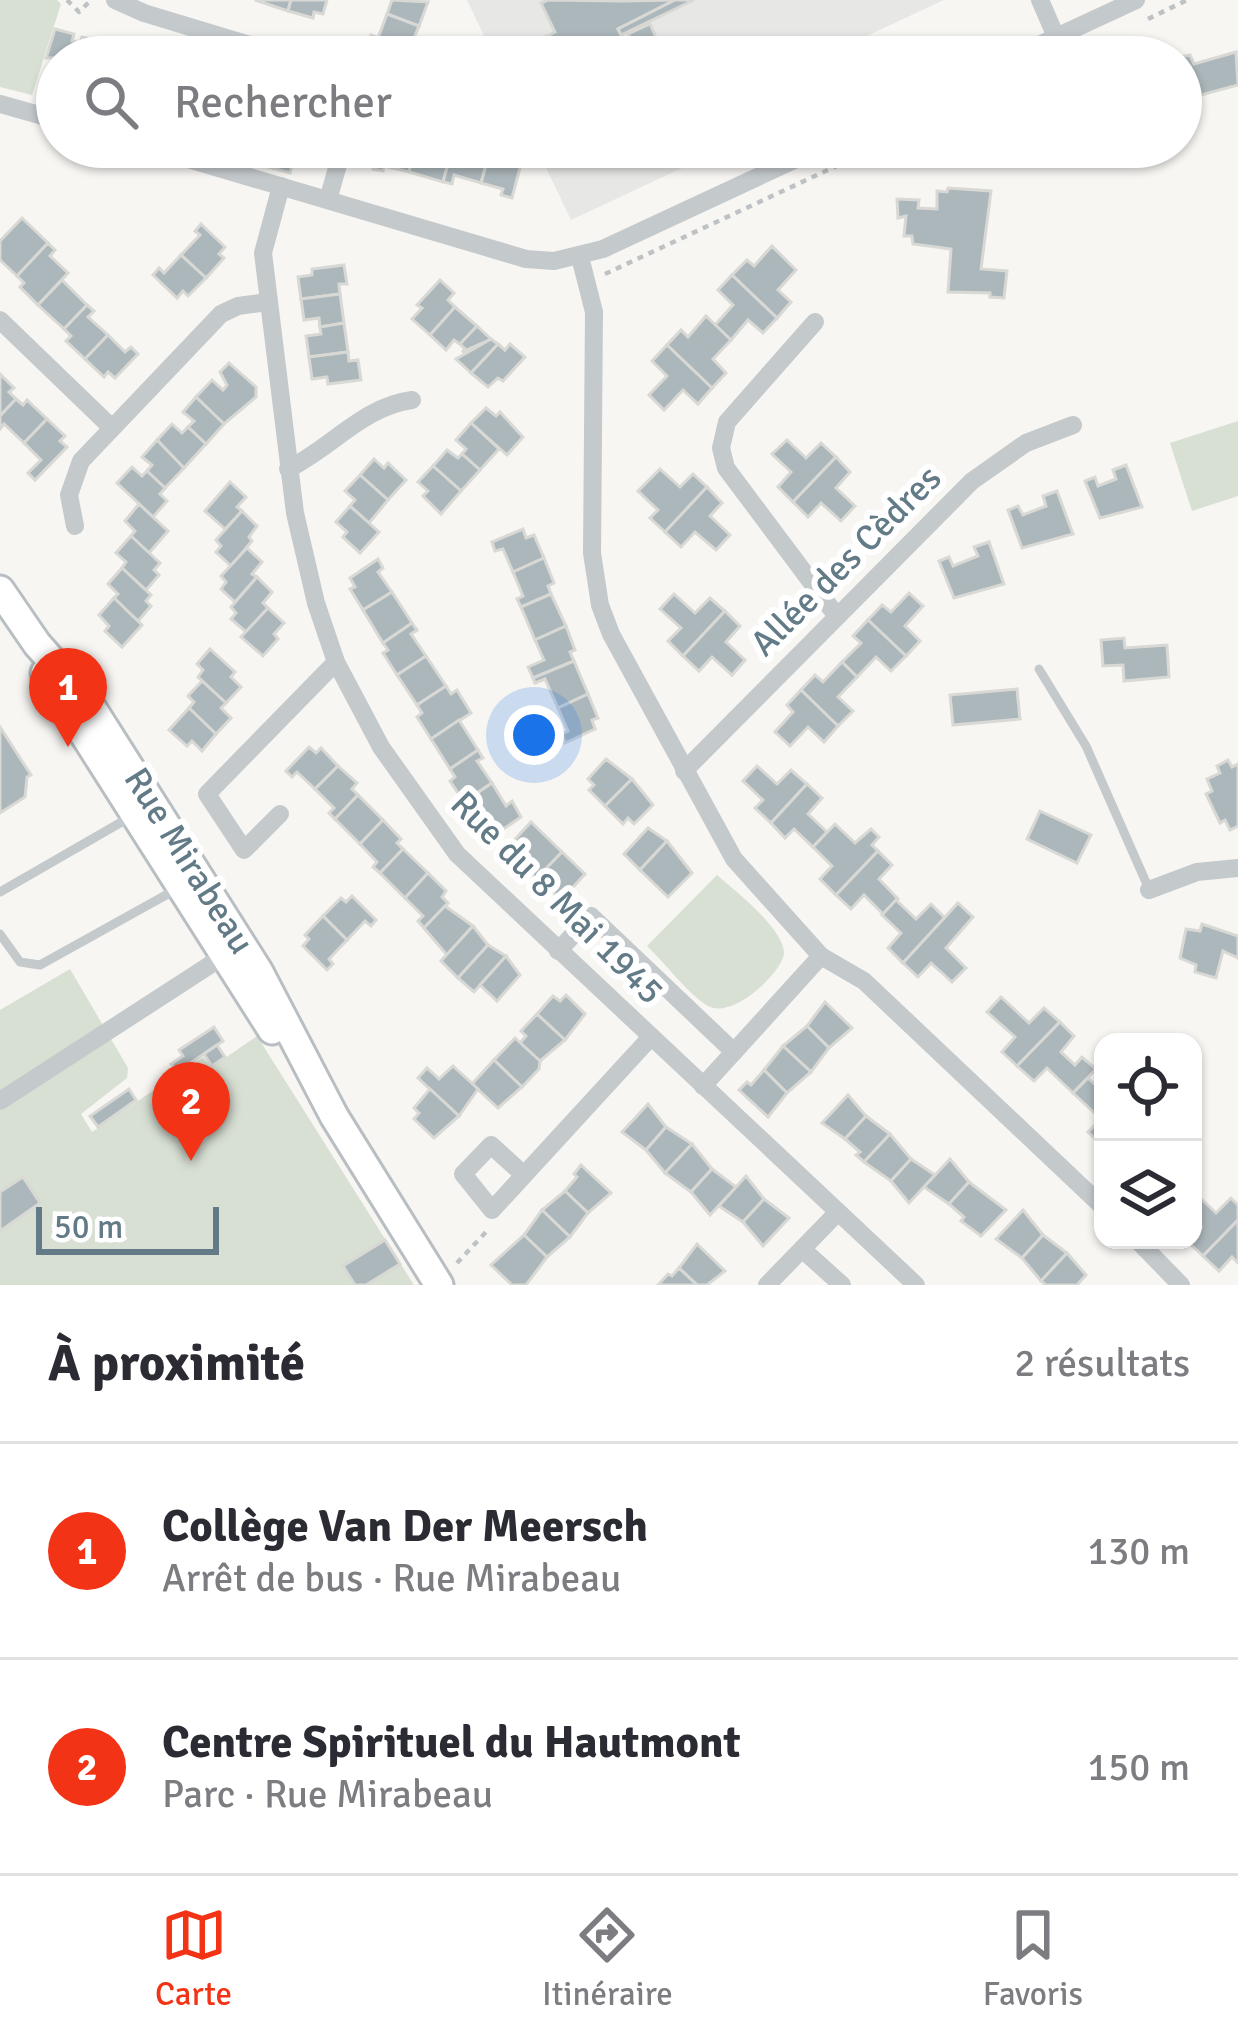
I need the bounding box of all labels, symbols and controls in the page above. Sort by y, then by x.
search box [36,36,1202,168]
icon: search [78,69,144,135]
text: Rechercher [174,75,392,130]
street label: Allée des Cèdres [741,456,951,666]
pin: 1 [29,648,107,747]
your location [504,705,564,765]
street label: Rue Mirabeau [114,759,264,963]
street label: Rue du 8 Mai 1945 [441,782,673,1014]
map controls [1094,1033,1202,1249]
button: locate [1094,1033,1202,1141]
pin: 2 [152,1062,230,1161]
button: layers [1094,1141,1202,1249]
scale bar [36,1201,219,1254]
text: 50 m [54,1207,123,1248]
text: À proximité [48,1332,305,1395]
text: 2 résultats [1014,1339,1190,1387]
text: Collège Van Der Meersch [162,1499,648,1554]
text: 1 [76,1527,98,1575]
text: 130 m [1087,1527,1190,1575]
text: Arrêt de bus · Rue Mirabeau [162,1554,621,1602]
text: Centre Spirituel du Hautmont [162,1715,741,1770]
text: 2 [76,1743,98,1791]
text: 150 m [1087,1743,1190,1791]
text: Parc · Rue Mirabeau [162,1770,493,1818]
tab: Carte [155,1902,232,2015]
tab: Itinéraire [542,1902,673,2015]
tab: Favoris [983,1902,1083,2015]

